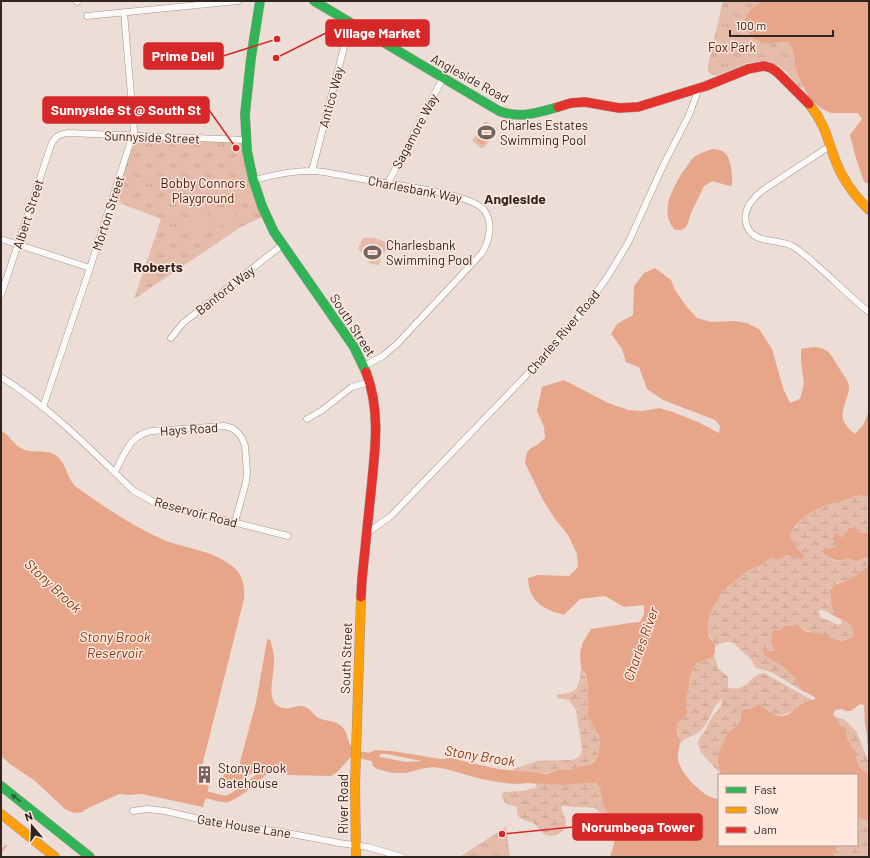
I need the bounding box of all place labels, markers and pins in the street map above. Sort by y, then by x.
callout: Village Market [326,20,429,46]
callout: Prime Deli [144,43,223,69]
callout: Sunnyside St @ South St [43,97,209,123]
place label: Charles Estates Swimming Pool [500,117,588,148]
sports icon: Charles Estates Swimming Pool [477,122,497,142]
place label: Charlesbank Swimming Pool [386,237,472,268]
sports icon: Charlesbank Swimming Pool [363,242,383,262]
place label: Stony Brook Gatehouse [218,760,287,791]
building icon: Stony Brook Gatehouse [195,765,215,785]
callout: Norumbega Tower [573,814,702,840]

